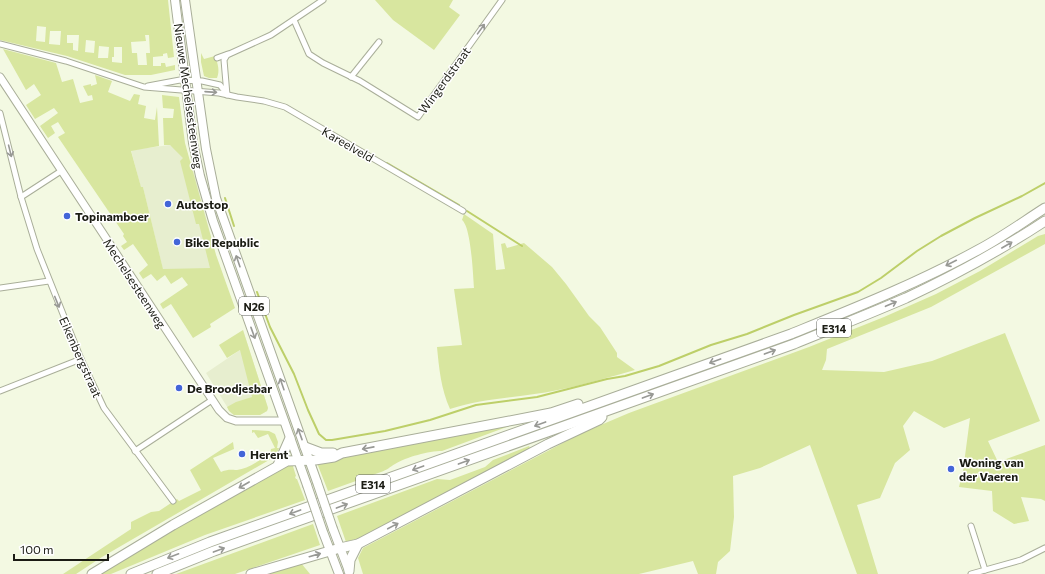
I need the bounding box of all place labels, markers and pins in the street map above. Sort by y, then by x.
place label: Autostop [176,197,228,211]
marker: Autostop [163,199,173,209]
place label: Topinamboer [75,209,149,223]
marker: Topinamboer [62,211,72,221]
place label: Bike Republic [185,235,259,249]
marker: Bike Republic [172,237,182,247]
place label: De Broodjesbar [187,381,272,395]
marker: De Broodjesbar [174,383,184,393]
place label: Herent [250,447,288,461]
marker: Herent [237,449,247,459]
place label: Woning van der Vaeren [959,455,1024,483]
marker: Woning van der Vaeren [946,464,956,474]

